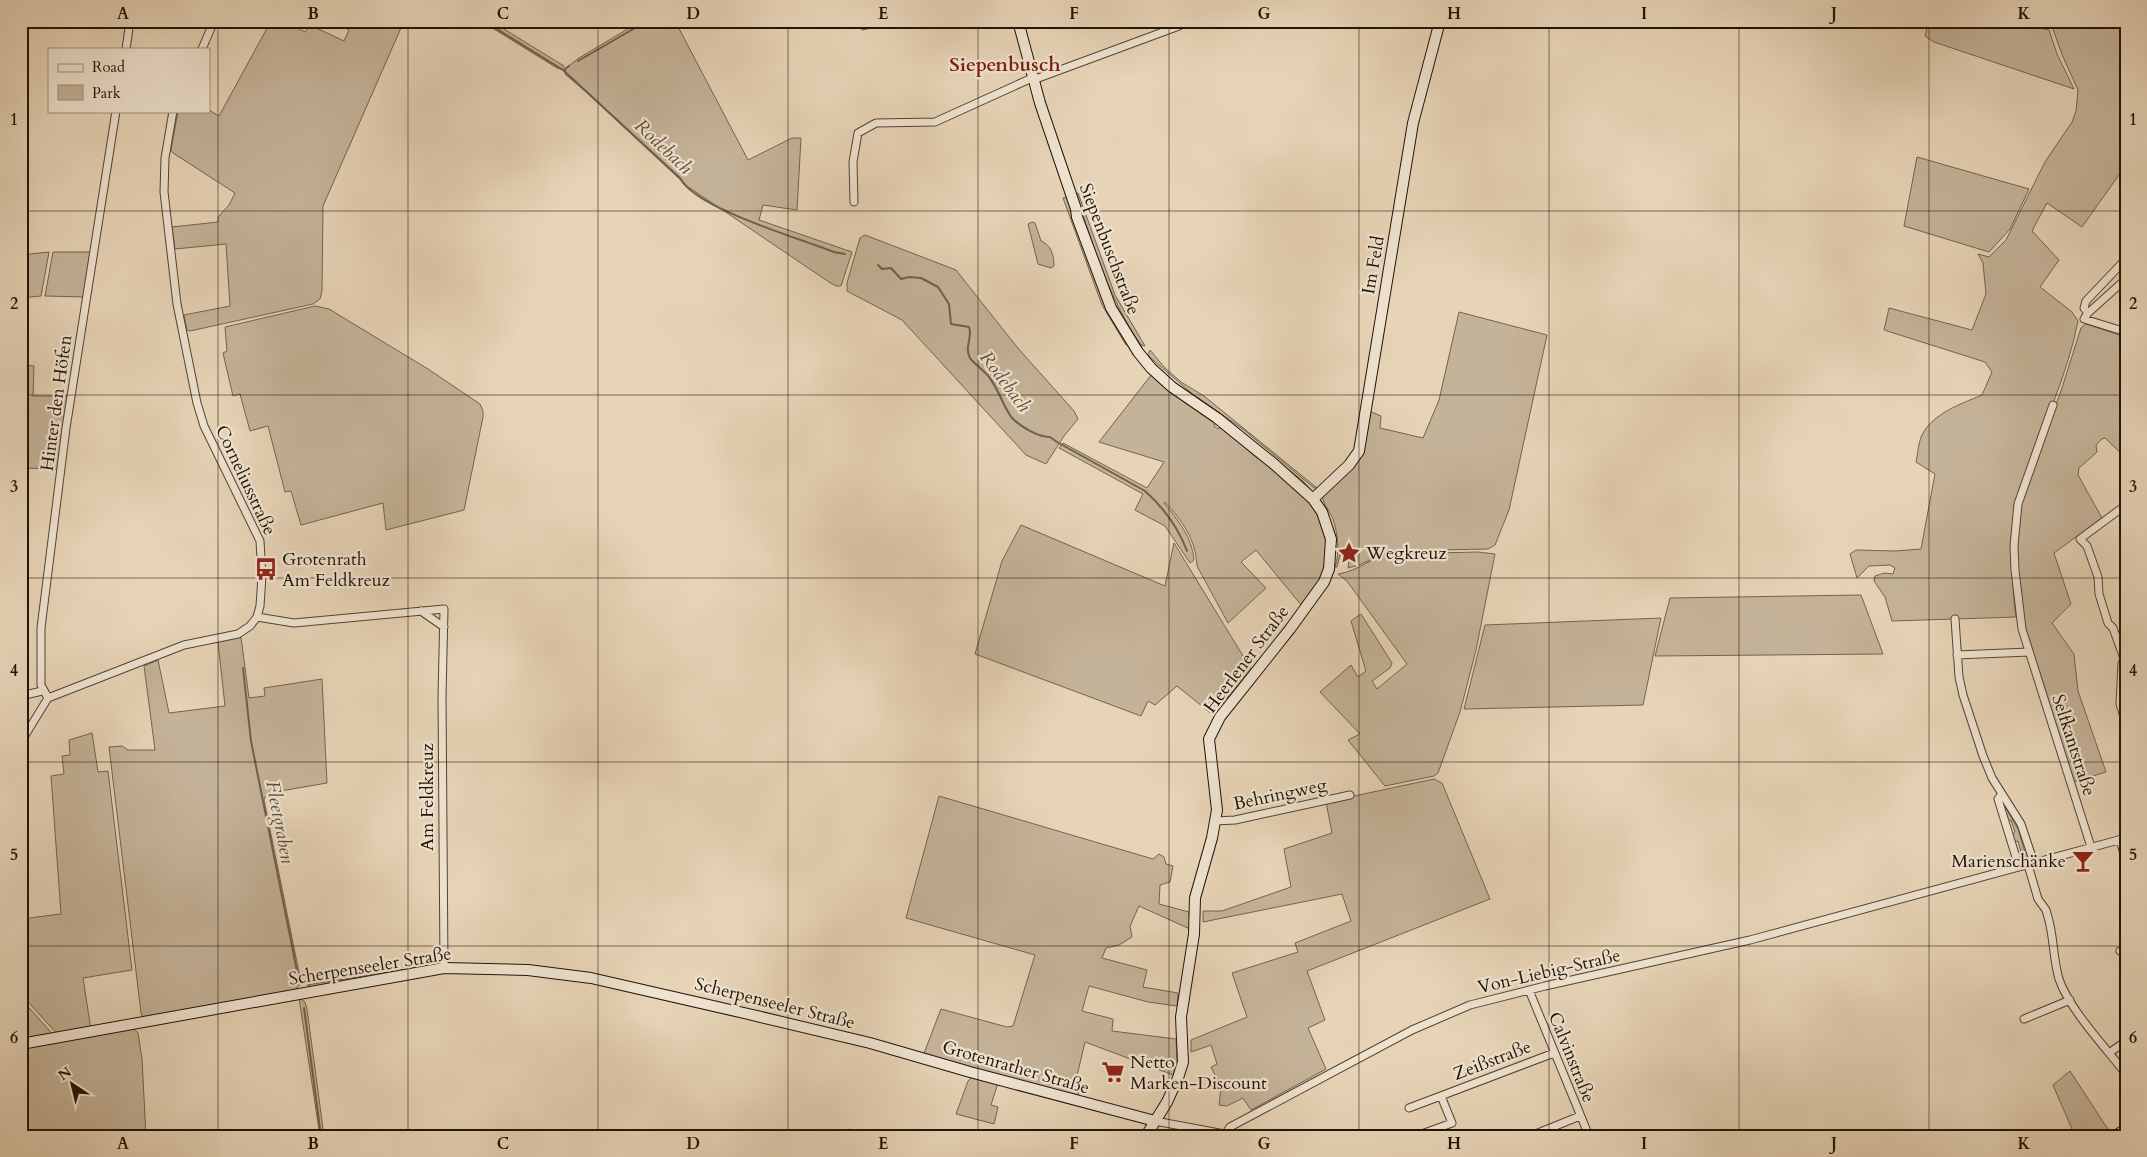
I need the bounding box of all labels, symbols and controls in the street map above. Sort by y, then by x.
text: A [117,3,129,25]
text: B [307,3,319,25]
text: C [497,3,509,25]
text: D [686,3,700,25]
text: E [878,3,888,25]
text: F [1069,3,1079,25]
text: G [1257,3,1271,25]
text: H [1447,3,1461,25]
text: I [1641,3,1647,25]
text: J [1829,3,1837,25]
text: K [2018,3,2031,25]
legend [48,48,210,112]
district label: Siepenbusch [949,51,1061,78]
text: Road [92,57,125,77]
text: Park [92,83,121,103]
text: 1 [10,109,18,131]
text: 1 [2129,109,2137,131]
water label: Rodebach [629,113,698,180]
street label: Siepenbuschstraße [1073,180,1146,318]
street label: Im Feld [1356,234,1391,296]
text: 2 [10,293,18,315]
text: 2 [2129,293,2137,315]
street label: Hinter den Höfen [35,333,79,473]
water label: Rodebach [974,346,1037,418]
street label: Corneliusstraße [209,421,282,539]
text: 3 [10,476,18,498]
text: 3 [2129,476,2137,498]
place icon: Wegkreuz [1336,540,1362,566]
place label: Wegkreuz [1365,541,1446,566]
place label: Grotenrath Am Feldkreuz [282,547,390,593]
bus stop icon: Grotenrath Am Feldkreuz [253,556,279,582]
street label: Heerlener Straße [1198,600,1295,718]
text: 4 [10,660,18,682]
text: 4 [2129,660,2137,682]
street label: Selfkantstraße [2045,691,2102,799]
street label: Am Feldkreuz [415,743,440,851]
street label: Behringweg [1231,772,1330,817]
water label: Fleetgraben [259,779,301,866]
text: 5 [10,844,18,866]
text: 5 [2129,844,2137,866]
bar icon: Marienschänke [2070,848,2096,874]
place label: Marienschänke [1951,849,2066,874]
street label: Scherpenseeler Straße [287,941,453,992]
street label: Von-Liebig-Straße [1475,943,1623,1000]
street label: Scherpenseeler Straße [692,971,858,1035]
street label: Calvinstraße [1542,1008,1601,1106]
text: 6 [10,1027,18,1049]
text: 6 [2129,1027,2137,1049]
street label: Zeißstraße [1450,1034,1535,1087]
street label: Grotenrather Straße [939,1035,1092,1100]
place label: Netto Marken-Discount [1130,1050,1267,1096]
supermarket icon: Netto Marken-Discount [1100,1059,1126,1085]
north arrow [48,1060,98,1110]
text: N [54,1062,75,1085]
text: A [117,1133,129,1155]
text: B [307,1133,319,1155]
text: C [497,1133,509,1155]
text: D [686,1133,700,1155]
text: E [878,1133,888,1155]
text: F [1069,1133,1079,1155]
text: G [1257,1133,1271,1155]
text: H [1447,1133,1461,1155]
text: I [1641,1133,1647,1155]
text: J [1829,1133,1837,1155]
text: K [2018,1133,2031,1155]

